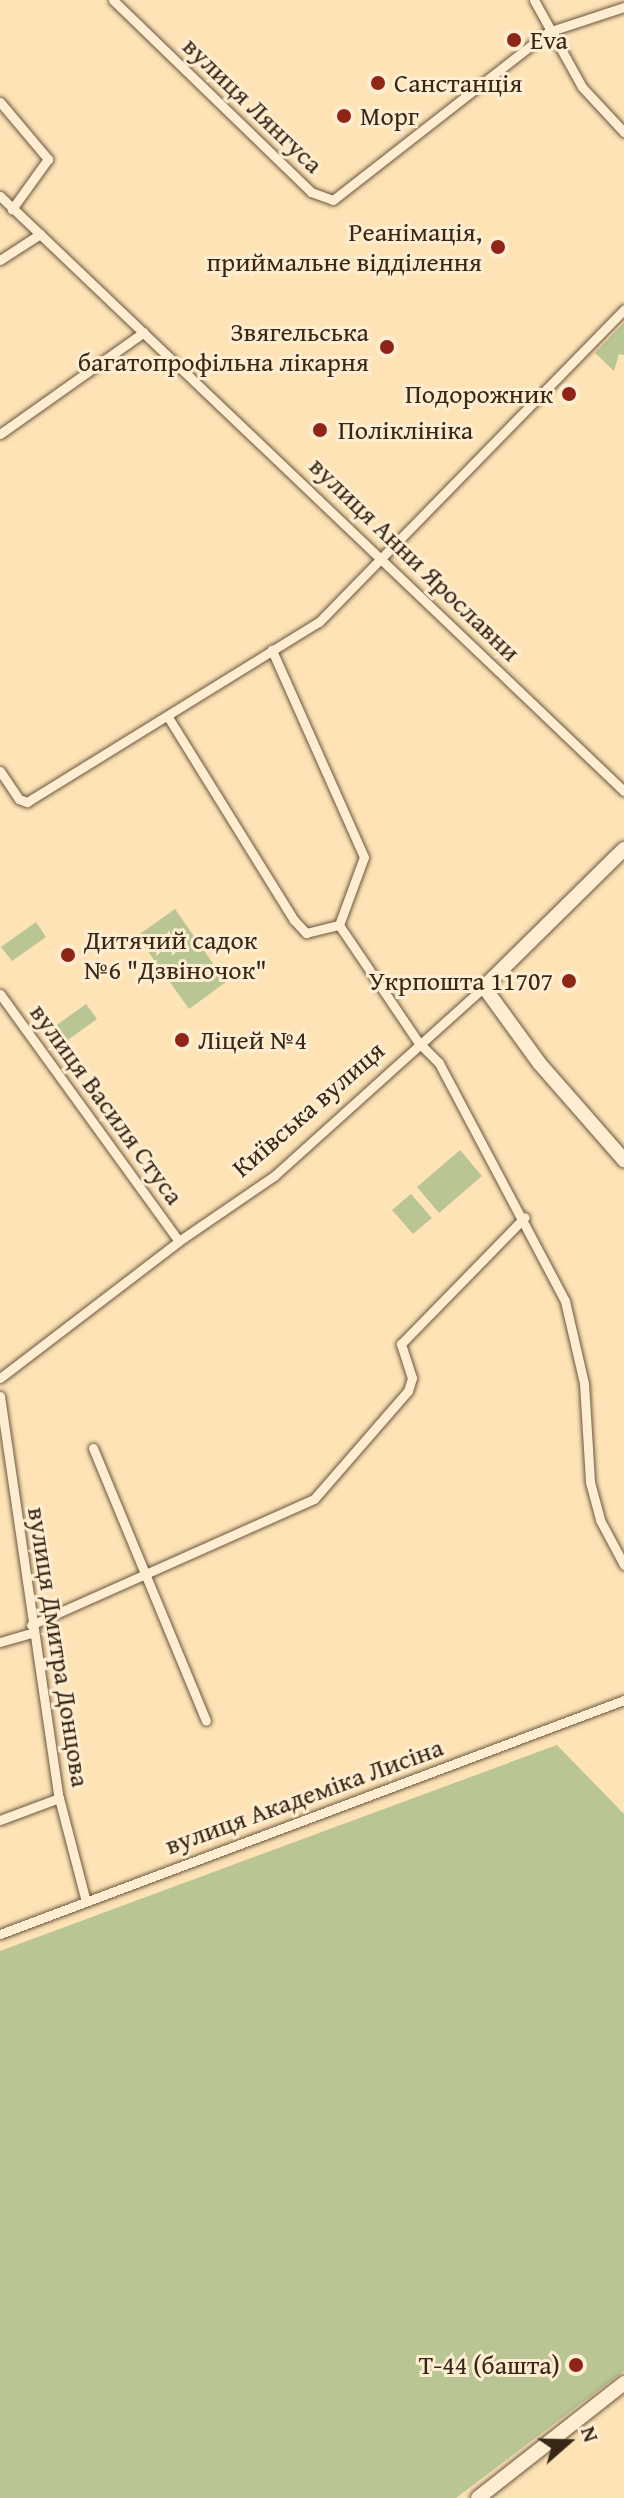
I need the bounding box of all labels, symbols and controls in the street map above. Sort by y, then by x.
place label: Eva [530,24,568,56]
street label: вулиця Лянгуса [177,30,329,180]
marker: Eva [505,31,523,49]
place label: Санстанція [394,67,522,99]
marker: Санстанція [369,74,387,92]
place label: Морг [360,100,419,132]
marker: Морг [335,107,353,125]
place label: Реанімація, приймальне відділення [206,216,482,278]
marker: Реанімація, приймальне відділення [489,238,507,256]
place label: Звягельська багатопрофільна лікарня [78,316,369,378]
marker: Звягельська багатопрофільна лікарня [376,336,398,358]
place label: Подорожник [405,378,553,410]
marker: Подорожник [560,385,578,403]
place label: Поліклініка [338,414,473,446]
marker: Поліклініка [309,419,331,441]
street label: вулиця Анни Ярославни [303,450,527,668]
place label: Дитячий садок №6 "Дзвіночок" [84,924,267,986]
marker: Дитячий садок №6 "Дзвіночок" [59,946,77,964]
place label: Укрпошта 11707 [369,965,553,997]
marker: Укрпошта 11707 [560,972,578,990]
street label: вулиця Василя Стуса [24,998,190,1210]
place label: Ліцей №4 [198,1024,307,1056]
marker: Ліцей №4 [173,1031,191,1049]
street label: Київська вулиця [226,1035,390,1183]
street label: вулиця Дмитра Донцова [21,1505,97,1789]
street label: вулиця Академіка Лисіна [161,1731,447,1861]
place label: Т-44 (башта) [419,2349,560,2381]
marker: Т-44 (башта) [567,2356,585,2374]
north arrow [528,2402,608,2482]
text: N [573,2421,608,2446]

